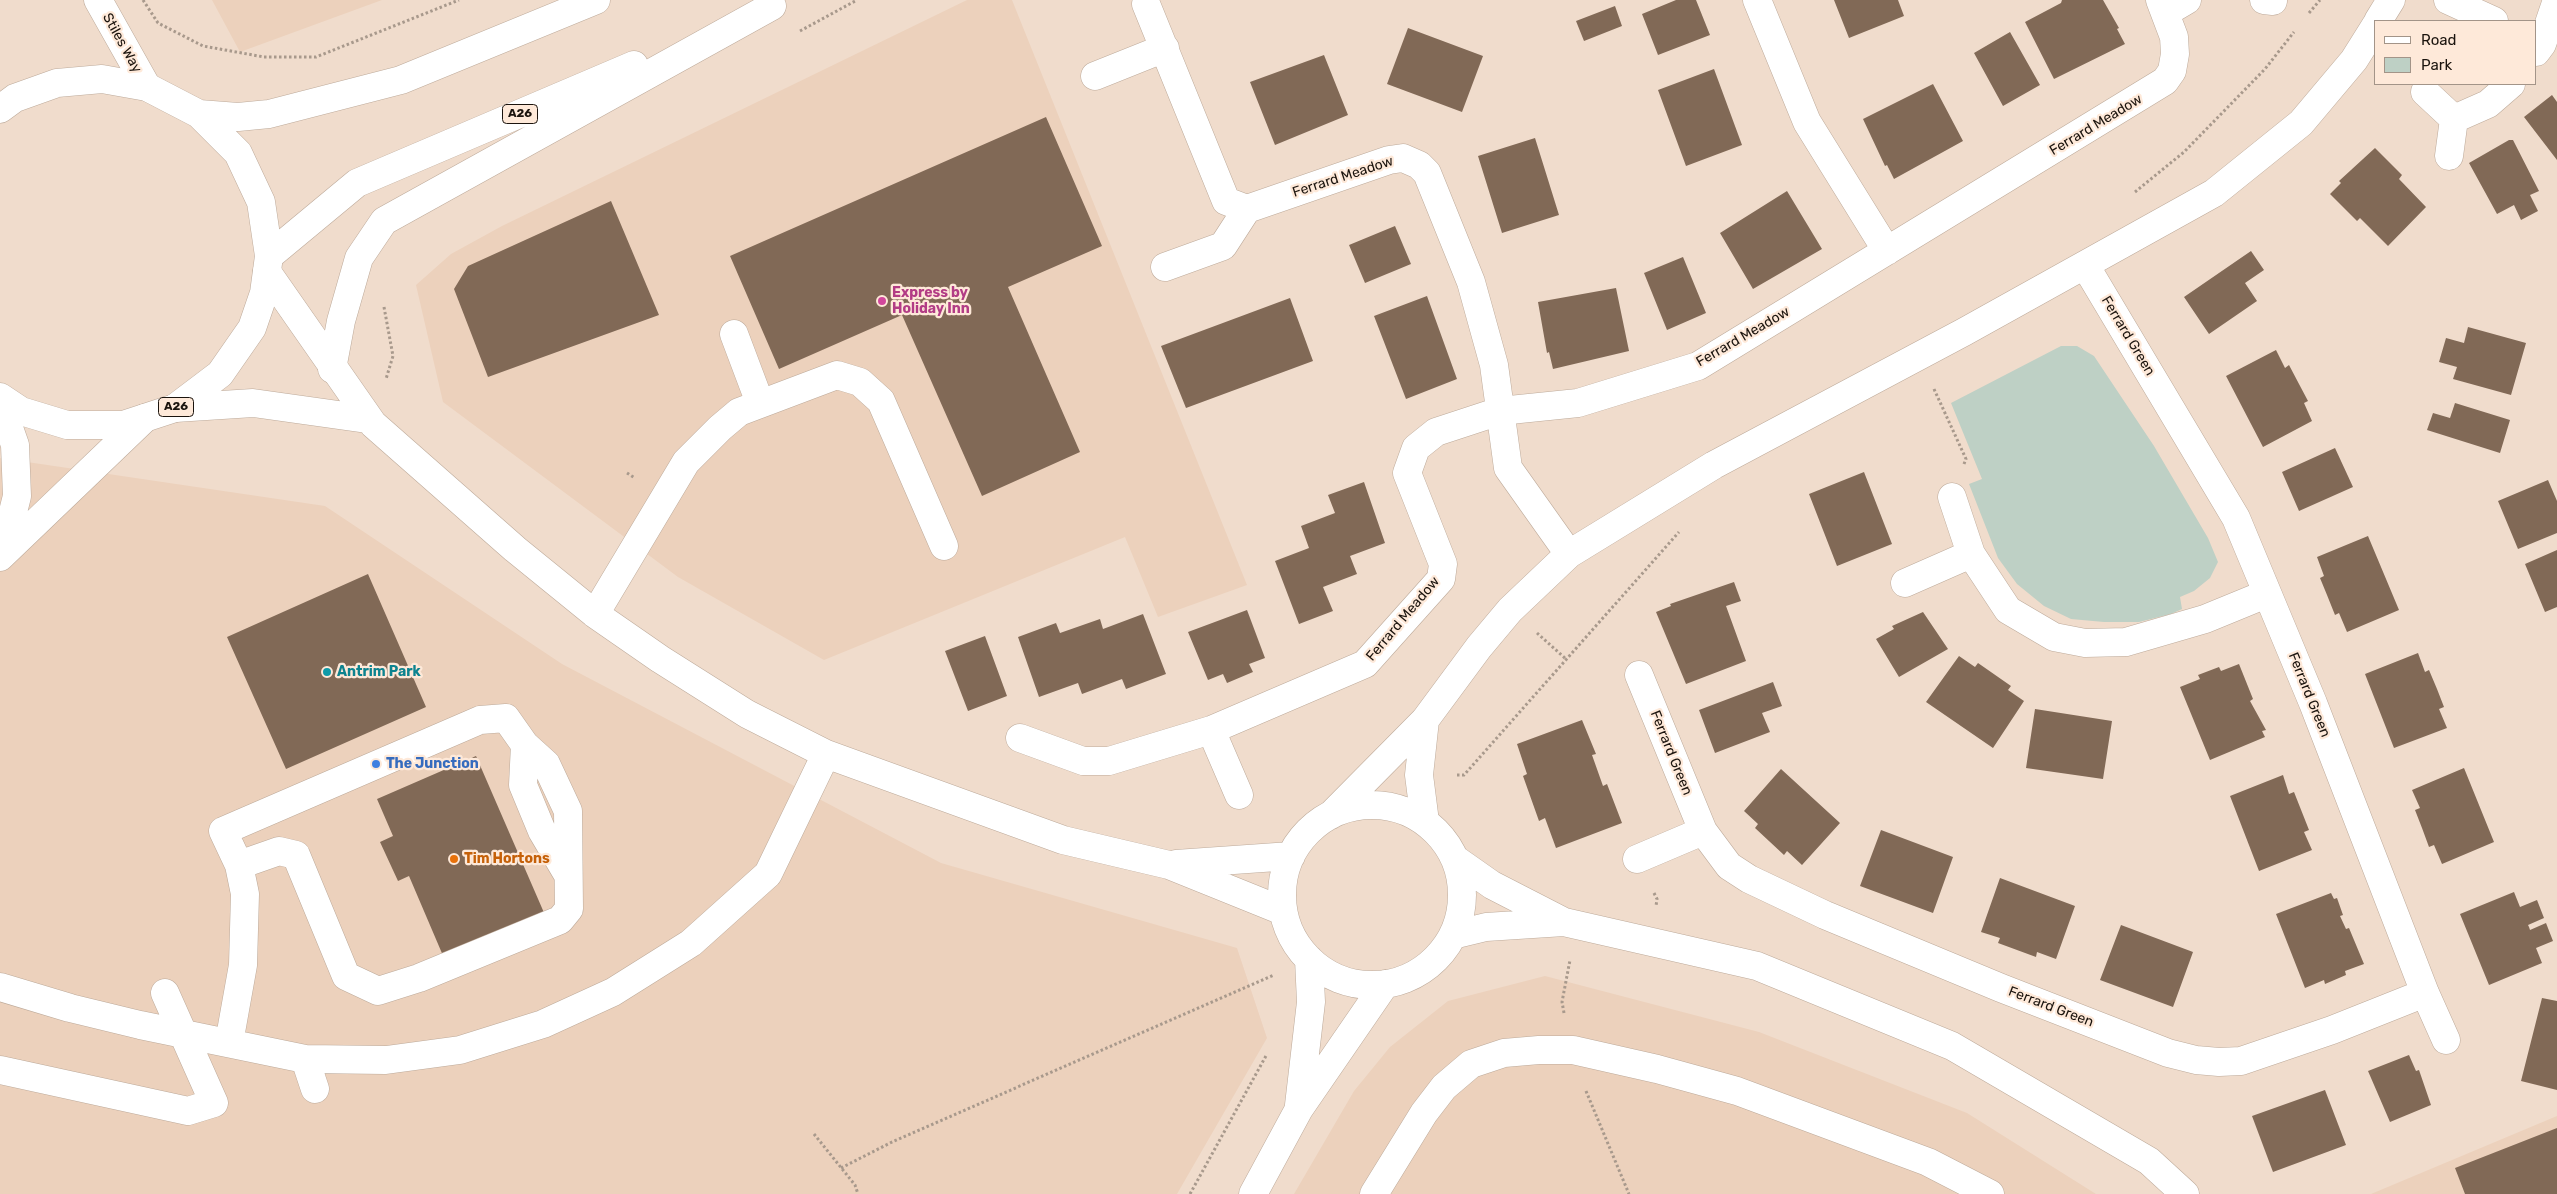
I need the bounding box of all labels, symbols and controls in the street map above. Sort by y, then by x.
street label: Stiles Way [99,10,145,76]
legend [2374,20,2537,85]
text: Road [2421,31,2457,49]
text: Park [2421,56,2452,74]
street label: Ferrard Meadow [2047,91,2145,159]
road number: A26 [502,105,538,124]
street label: Ferrard Meadow [1290,153,1396,201]
place label: Express by Holiday Inn [892,285,970,318]
street label: Ferrard Green [2098,293,2158,379]
marker: Express by Holiday Inn [876,295,888,307]
street label: Ferrard Meadow [1693,303,1793,371]
road number: A26 [158,398,194,417]
street label: Ferrard Meadow [1363,573,1443,665]
street label: Ferrard Green [2284,650,2334,740]
place label: Antrim Park [337,664,421,680]
marker: Antrim Park [321,666,333,678]
street label: Ferrard Green [1646,708,1696,798]
place label: The Junction [386,756,479,772]
marker: The Junction [370,758,382,770]
place label: Tim Hortons [464,851,550,867]
marker: Tim Hortons [448,853,460,865]
street label: Ferrard Green [2006,983,2096,1031]

